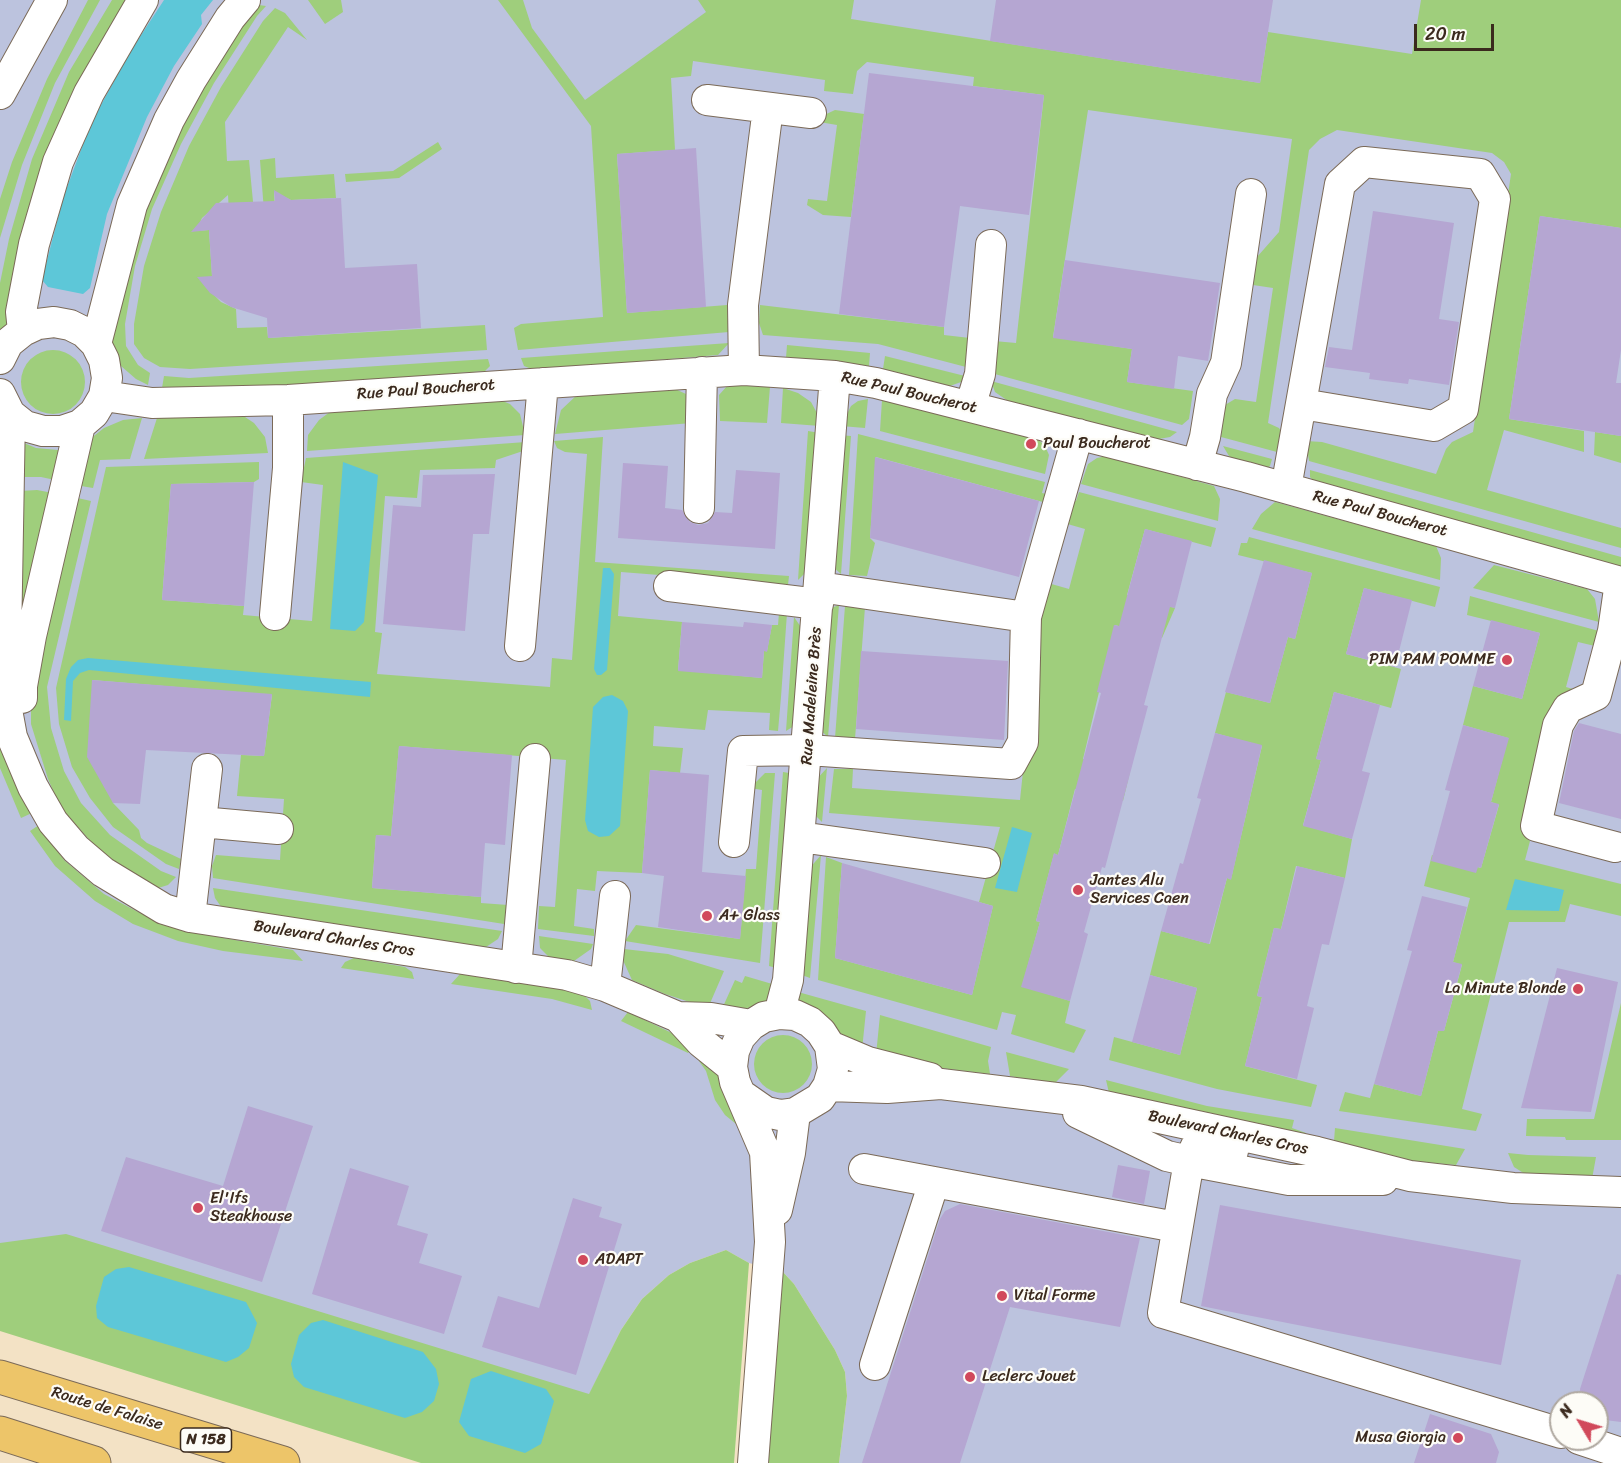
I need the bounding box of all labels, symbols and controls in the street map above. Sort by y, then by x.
scale bar [1417,12,1496,50]
text: 20 m [1425,18,1465,50]
street label: Rue Paul Boucherot [839,368,979,418]
street label: Rue Paul Boucherot [356,376,496,404]
place label: Paul Boucherot [1043,434,1151,454]
marker: Paul Boucherot [1024,437,1038,451]
street label: Rue Paul Boucherot [1311,487,1449,541]
street label: Rue Madeleine Brès [798,626,826,766]
place label: PIM PAM POMME [1369,650,1495,670]
marker: PIM PAM POMME [1500,653,1514,667]
place label: Jantes Alu Services Caen [1090,871,1189,909]
marker: Jantes Alu Services Caen [1071,883,1085,897]
place label: A+ Glass [719,906,780,926]
marker: A+ Glass [700,909,714,923]
street label: Boulevard Charles Cros [252,917,416,961]
place label: La Minute Blonde [1445,979,1566,999]
marker: La Minute Blonde [1571,982,1585,996]
street label: Boulevard Charles Cros [1146,1107,1310,1159]
place label: El'Ifs Steakhouse [210,1189,292,1227]
marker: El'Ifs Steakhouse [191,1201,205,1215]
place label: ADAPT [595,1250,643,1270]
marker: ADAPT [576,1253,590,1267]
place label: Vital Forme [1014,1286,1096,1306]
marker: Vital Forme [995,1289,1009,1303]
place label: Leclerc Jouet [982,1367,1076,1387]
marker: Leclerc Jouet [963,1370,977,1384]
street label: Route de Falaise [49,1383,165,1435]
north arrow [1549,1391,1609,1451]
text: N [1551,1398,1581,1424]
road number: N 158 [180,1428,232,1452]
place label: Musa Giorgia [1355,1428,1446,1448]
marker: Musa Giorgia [1451,1431,1465,1445]

